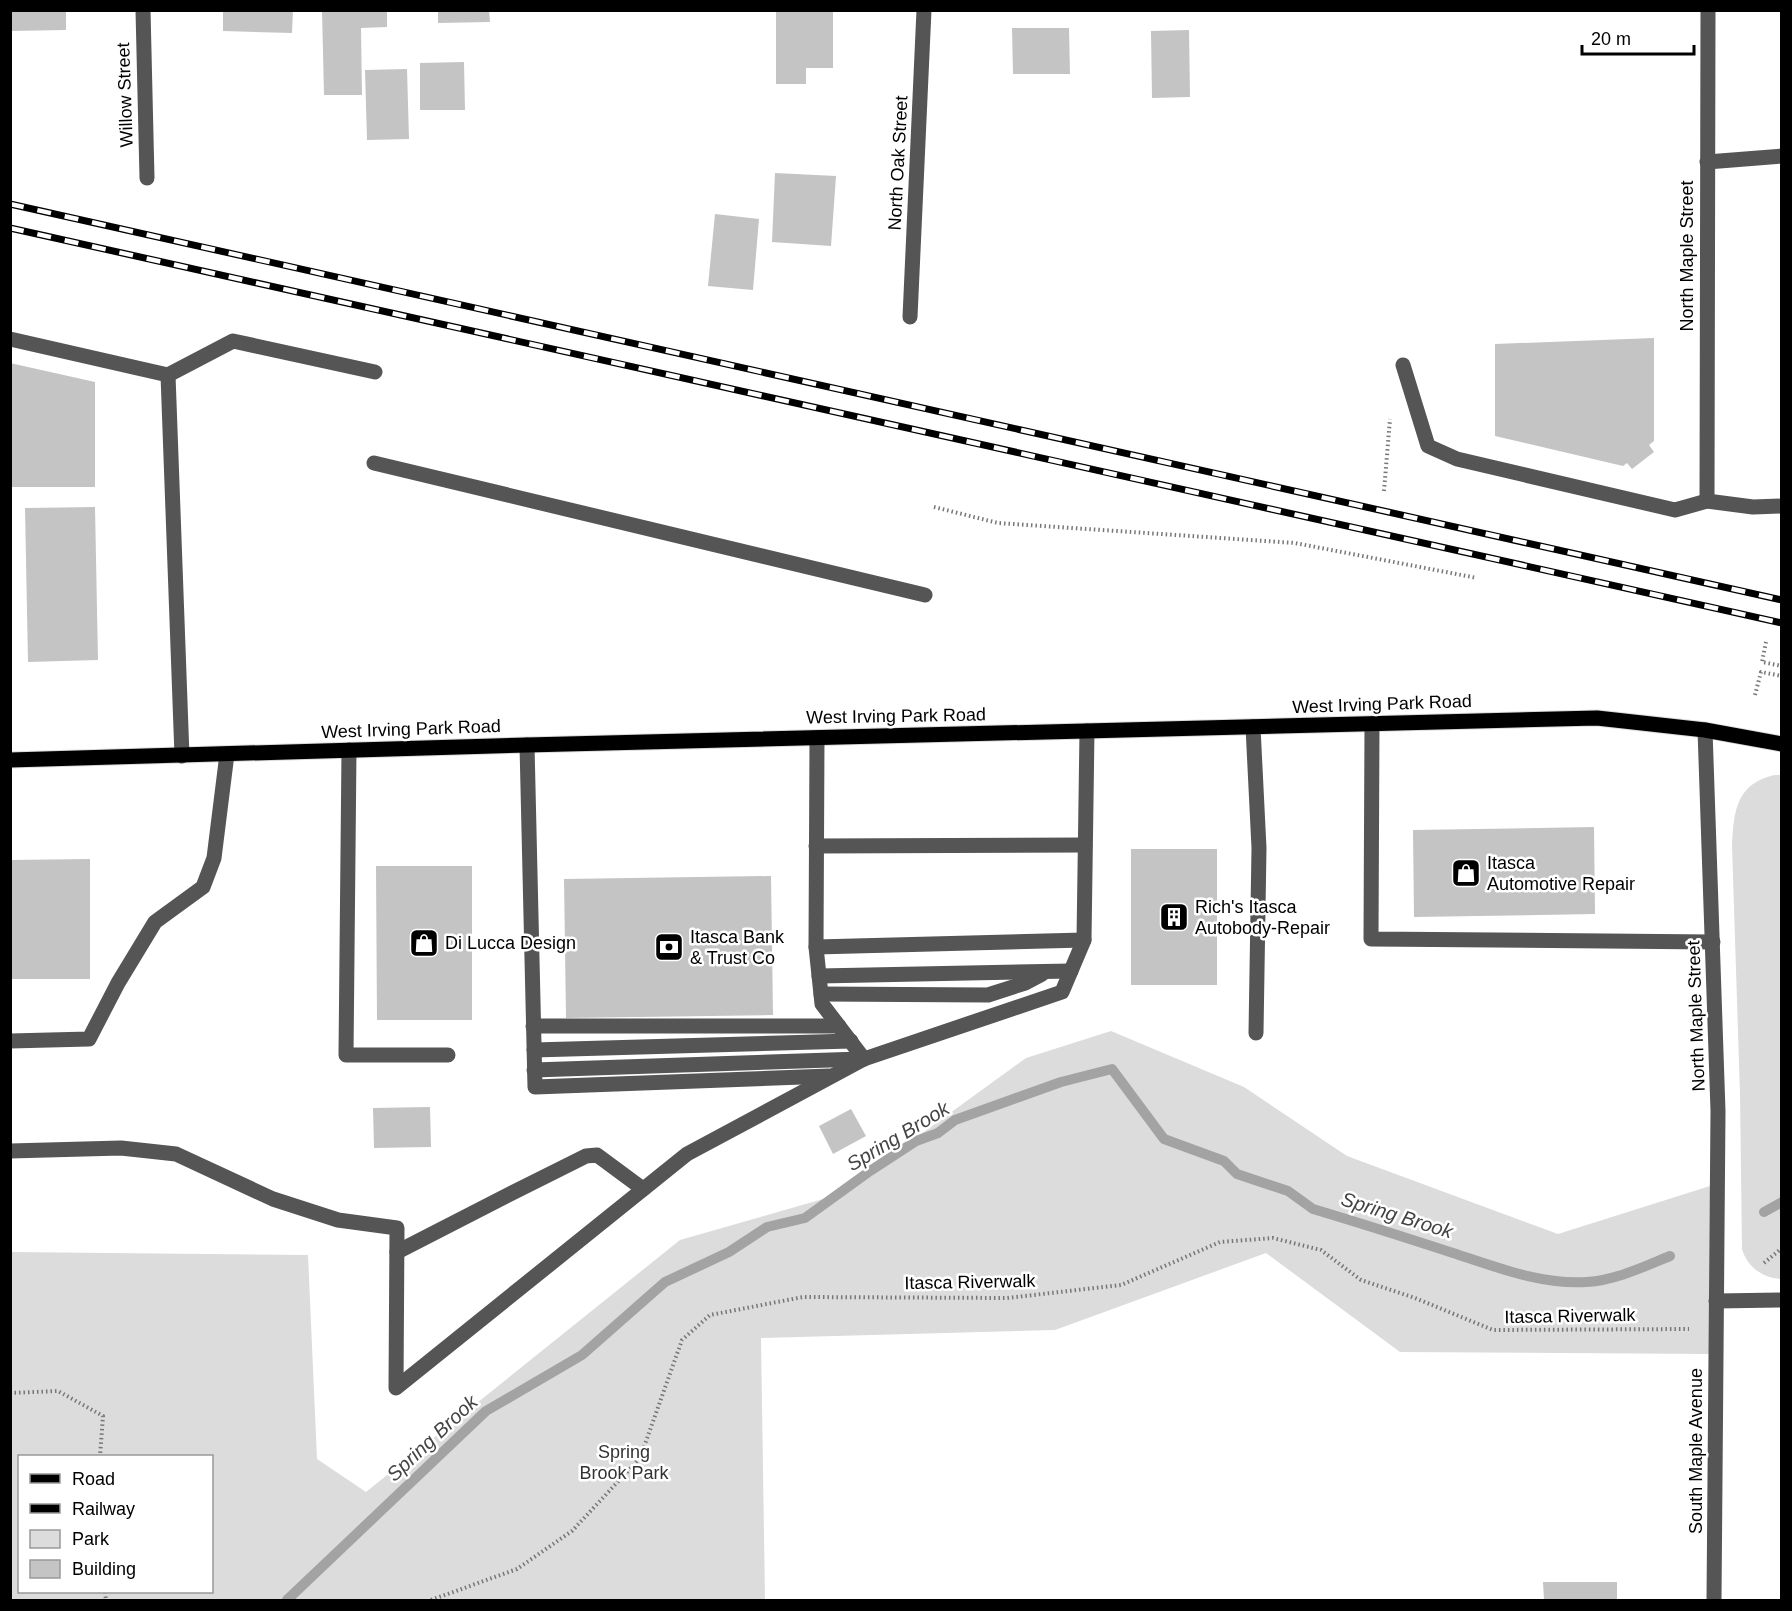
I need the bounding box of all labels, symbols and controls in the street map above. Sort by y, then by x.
scale bar [1582,18,1694,56]
text: 20 m [1591,29,1631,49]
street label: Willow Street [113,42,137,148]
street label: North Oak Street [884,95,912,231]
street label: North Maple Street [1677,180,1697,332]
street label: West Irving Park Road [1292,691,1472,717]
street label: West Irving Park Road [806,704,986,728]
street label: West Irving Park Road [321,716,501,742]
place label: Itasca Automotive Repair [1487,853,1635,894]
shop icon: Itasca Automotive Repair [1450,857,1482,889]
place label: Rich's Itasca Autobody-Repair [1195,897,1330,938]
building icon: Rich's Itasca Autobody-Repair [1158,901,1190,933]
shop icon: Di Lucca Design [408,927,440,959]
place label: Itasca Bank & Trust Co [690,927,785,968]
bank icon: Itasca Bank & Trust Co [653,931,685,963]
place label: Di Lucca Design [445,933,576,953]
street label: North Maple Street [1683,940,1709,1092]
water label: Spring Brook [843,1096,954,1175]
water label: Spring Brook [1338,1188,1456,1243]
street label: Itasca Riverwalk [904,1271,1037,1293]
street label: Itasca Riverwalk [1504,1305,1637,1327]
street label: South Maple Avenue [1686,1368,1706,1534]
water label: Spring Brook [382,1390,483,1485]
park label: Spring Brook Park [579,1442,670,1483]
legend [18,1455,213,1593]
text: Road [72,1469,115,1489]
text: Railway [72,1499,135,1519]
text: Park [72,1529,110,1549]
text: Building [72,1559,136,1579]

